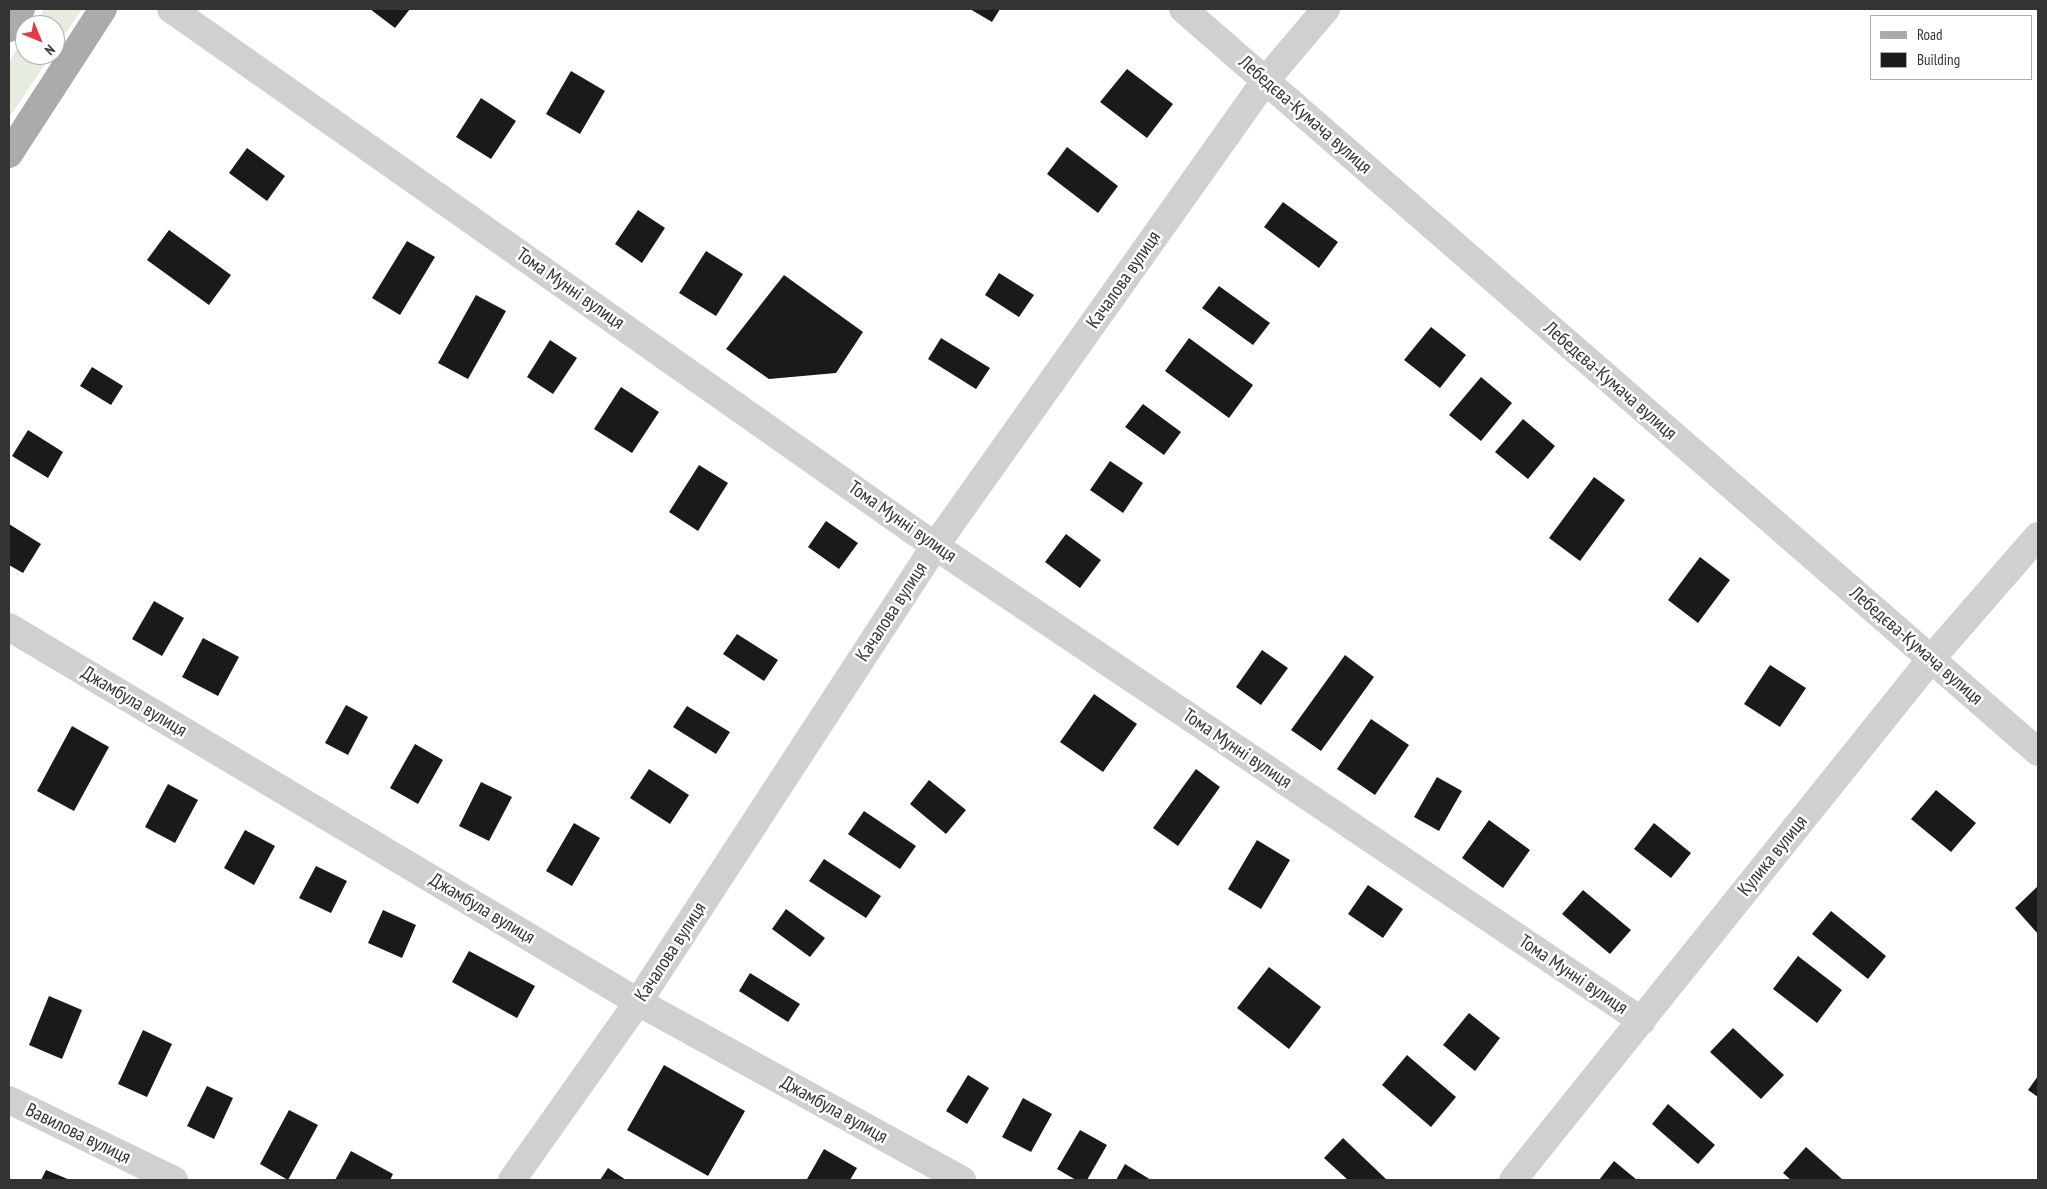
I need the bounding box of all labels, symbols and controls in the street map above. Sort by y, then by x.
north arrow [15,15,65,65]
legend [1870,15,2032,80]
text: Road [1917,25,1943,44]
text: N [41,41,59,59]
text: Building [1917,50,1960,69]
street label: Лебедєва-Кумача вулиця [1234,51,1376,179]
street label: Качалова вулиця [1082,227,1166,333]
street label: Тома Мунні вулиця [512,243,628,335]
street label: Лебедєва-Кумача вулиця [1539,317,1681,445]
street label: Тома Мунні вулиця [844,476,960,568]
street label: Качалова вулиця [851,558,933,666]
street label: Лебедєва-Кумача вулиця [1845,582,1987,710]
street label: Джамбула вулиця [77,662,191,742]
street label: Тома Мунні вулиця [1178,704,1296,794]
street label: Кулика вулиця [1733,811,1813,901]
street label: Джамбула вулиця [425,869,539,949]
street label: Качалова вулиця [630,898,712,1006]
street label: Тома Мунні вулиця [1514,930,1632,1020]
street label: Джамбула вулиця [777,1071,891,1149]
street label: Вавилова вулиця [22,1099,134,1169]

